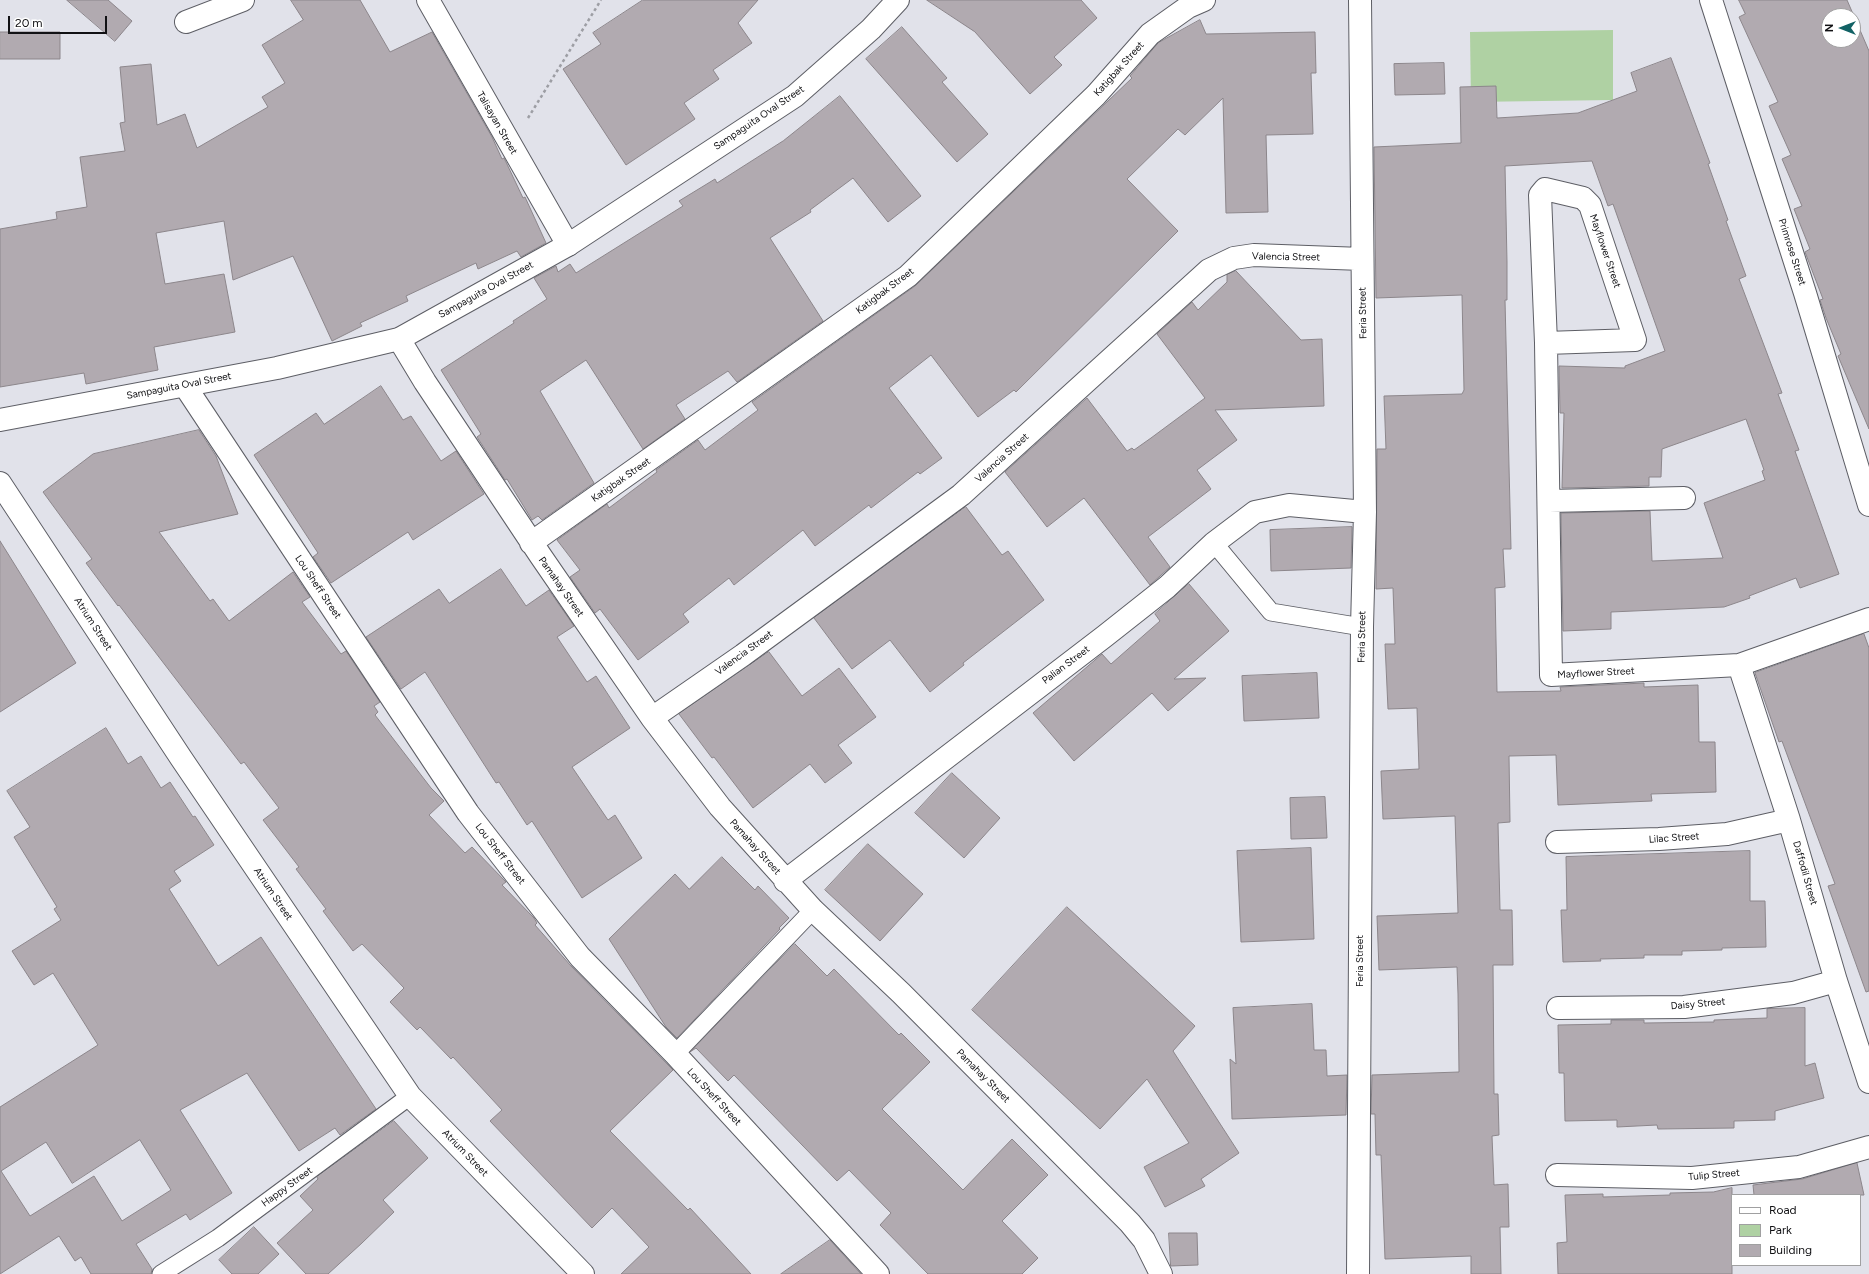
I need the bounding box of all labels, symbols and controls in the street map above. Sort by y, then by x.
scale bar [10,8,109,34]
north arrow [1821,8,1861,48]
text: 20 m [15,16,43,30]
text: N [1823,24,1836,32]
street label: Katigbak Street [1091,39,1147,99]
street label: Sampaguita Oval Street [712,83,806,153]
street label: Talisayan Street [474,89,520,157]
street label: Mayflower Street [1587,212,1623,290]
street label: Primrose Street [1776,217,1808,287]
street label: Valencia Street [1252,250,1320,264]
street label: Sampaguita Oval Street [437,259,535,321]
street label: Katigbak Street [854,265,916,317]
street label: Feria Street [1357,287,1369,339]
street label: Sampaguita Oval Street [126,370,232,402]
street label: Valencia Street [973,431,1031,485]
street label: Katigbak Street [589,455,653,505]
street label: Lou Sheff Street [292,553,344,621]
street label: Pamahay Street [536,555,586,619]
street label: Atrium Street [71,595,115,653]
street label: Feria Street [1356,611,1368,663]
street label: Valencia Street [713,628,775,678]
street label: Palian Street [1040,643,1092,687]
street label: Mayflower Street [1557,665,1635,681]
street label: Pamahay Street [727,817,783,877]
street label: Lou Sheff Street [472,821,528,887]
street label: Lilac Street [1648,830,1700,846]
street label: Daffodil Street [1790,840,1820,906]
street label: Atrium Street [251,865,295,923]
street label: Feria Street [1354,935,1366,987]
street label: Daisy Street [1670,996,1726,1012]
street label: Pamahay Street [954,1047,1012,1105]
street label: Lou Sheff Street [684,1066,744,1128]
street label: Atrium Street [440,1127,490,1179]
street label: Happy Street [259,1165,315,1209]
street label: Tulip Street [1688,1167,1740,1183]
legend [1731,1194,1861,1266]
text: Road [1769,1203,1797,1217]
text: Park [1769,1223,1792,1237]
text: Building [1769,1243,1812,1257]

